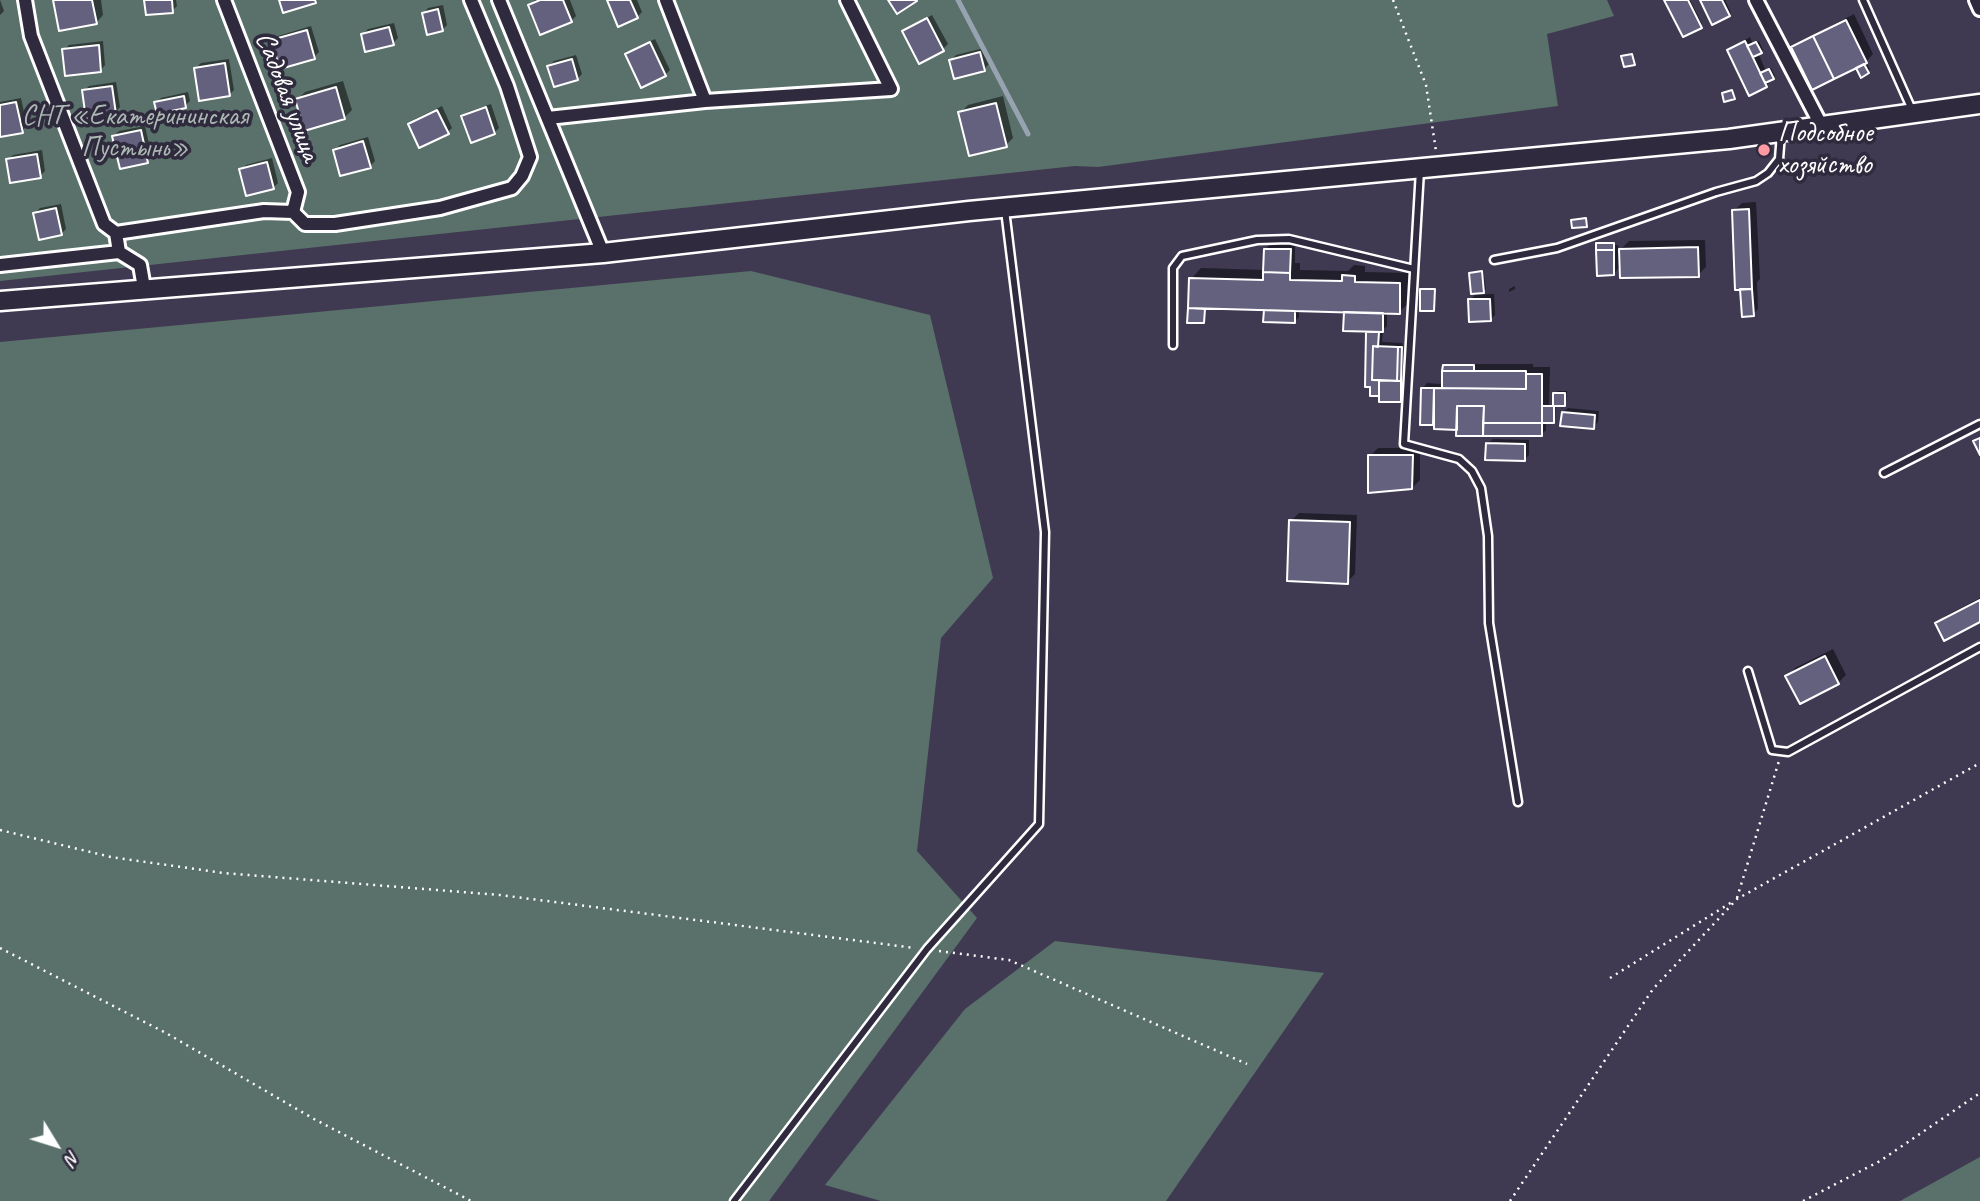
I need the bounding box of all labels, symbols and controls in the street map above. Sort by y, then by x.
street label: Садовая улица [247,28,327,166]
park label: СНТ «Екатерининская Пустынь» [22,100,248,166]
place label: Подсобное хозяйство [1778,117,1872,183]
marker: Подсобное хозяйство [1756,142,1772,158]
north arrow [21,1110,91,1180]
text: N [59,1146,86,1170]

